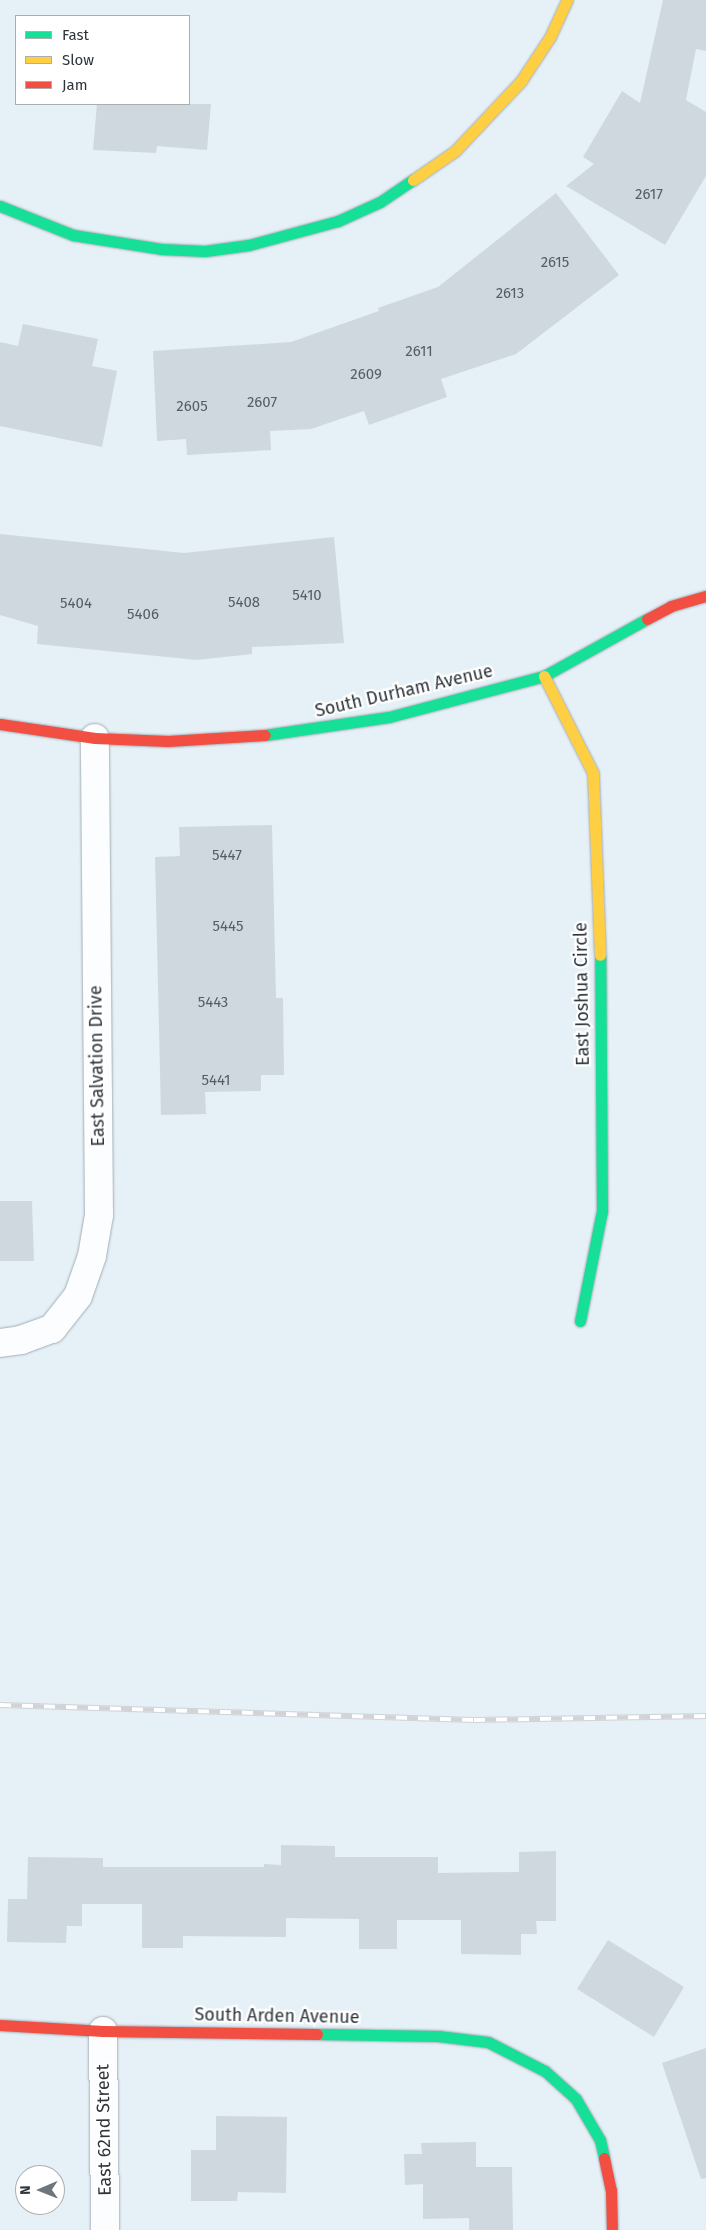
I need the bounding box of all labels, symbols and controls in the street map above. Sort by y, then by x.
legend [15,15,190,105]
text: Fast [62,26,89,44]
text: Slow [62,51,94,69]
text: Jam [62,76,88,94]
house number: 2617 [635,186,663,204]
house number: 2615 [541,254,569,272]
house number: 2613 [496,285,524,303]
house number: 2611 [405,343,433,361]
house number: 2609 [350,366,382,384]
house number: 2607 [247,394,277,412]
house number: 2605 [176,398,208,416]
house number: 5410 [292,587,322,605]
house number: 5408 [228,594,260,612]
house number: 5404 [60,595,92,613]
house number: 5406 [127,606,159,624]
street label: South Durham Avenue [313,660,495,722]
house number: 5447 [212,847,242,865]
house number: 5445 [213,918,243,936]
street label: East Joshua Circle [570,922,594,1066]
street label: East Salvation Drive [85,985,109,1147]
house number: 5443 [198,994,228,1012]
house number: 5441 [201,1072,231,1090]
street label: South Arden Avenue [194,2004,360,2028]
street label: East 62nd Street [92,2064,116,2196]
north arrow [15,2165,65,2215]
text: N [17,2185,34,2195]

